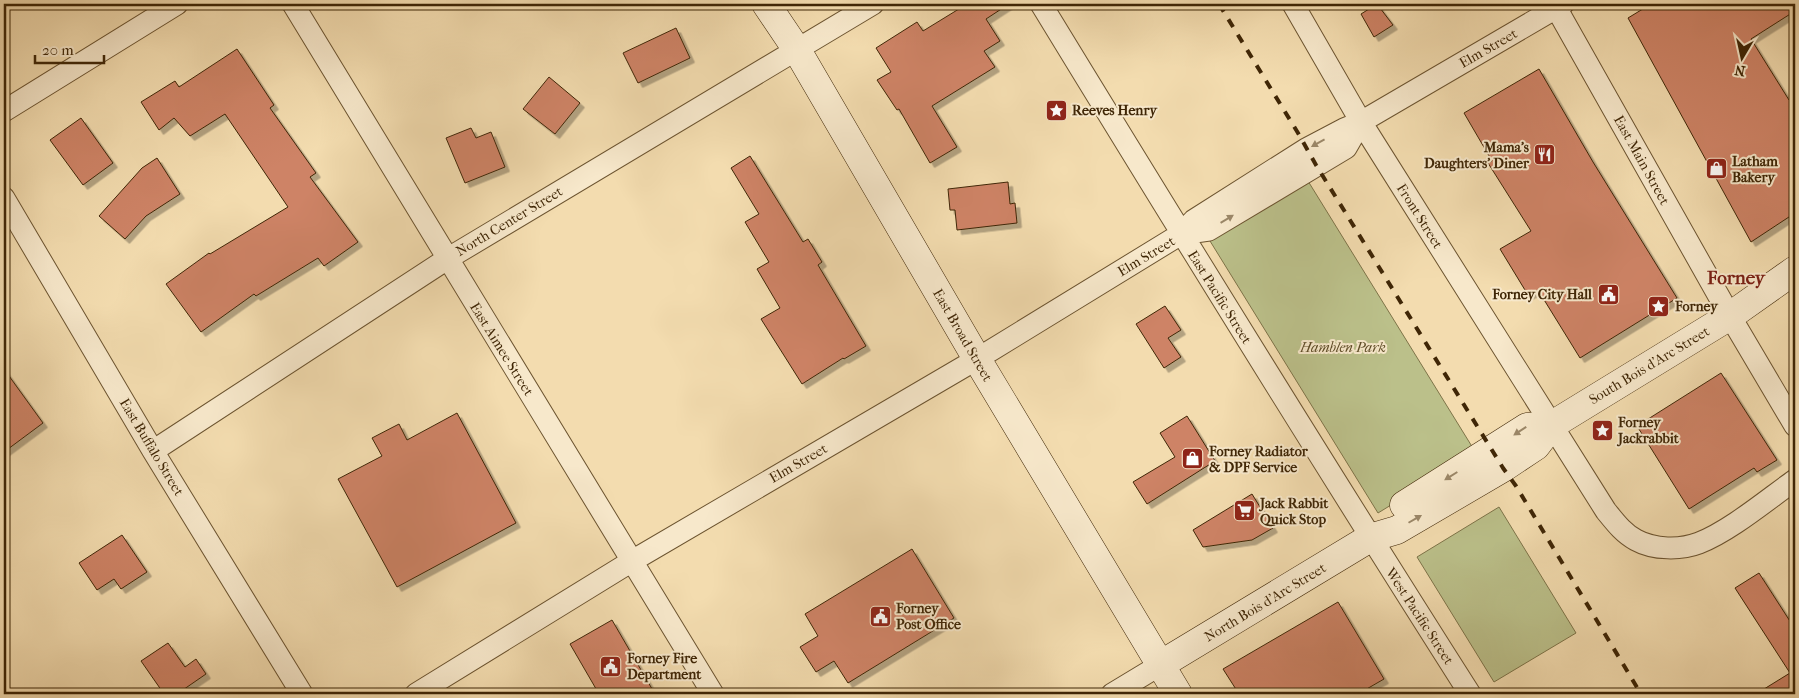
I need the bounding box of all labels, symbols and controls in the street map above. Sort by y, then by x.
street label: Elm Street [1456,25,1520,72]
scale bar [35,32,104,64]
north arrow [1716,32,1766,82]
text: 20 m [42,41,74,59]
text: N [1733,61,1747,80]
place icon: Reeves Henry [1044,98,1068,122]
place label: Reeves Henry [1072,102,1158,119]
street label: East Main Street [1610,113,1673,208]
one-way arrow [1310,139,1325,147]
place label: Mama's Daughters' Diner [1424,139,1530,172]
restaurant icon: Mama's Daughters' Diner [1533,143,1557,167]
place label: Latham Bakery [1732,153,1778,186]
shop icon: Latham Bakery [1704,157,1728,181]
street label: Front Street [1393,181,1446,252]
street label: North Center Street [453,183,566,260]
one-way arrow [1220,214,1233,223]
street label: Elm Street [1114,233,1178,280]
street label: East Pacific Street [1184,247,1255,347]
district label: Forney [1706,267,1766,289]
public building icon: Forney City Hall [1596,282,1620,306]
street label: East Broad Street [929,286,996,385]
place label: Forney City Hall [1491,286,1592,303]
place icon: Forney [1647,294,1671,318]
place label: Forney [1674,298,1719,315]
street label: East Aimee Street [466,299,537,399]
street label: South Bois d'Arc Street [1586,323,1713,408]
park label: Hamblen Park [1299,339,1386,356]
street label: East Buffalo Street [116,395,187,499]
place label: Forney Jackrabbit [1616,414,1680,447]
place icon: Forney Jackrabbit [1590,418,1614,442]
one-way arrow [1513,427,1527,436]
street label: Elm Street [766,440,830,487]
place label: Forney Radiator & DPF Service [1208,443,1309,476]
shop icon: Forney Radiator & DPF Service [1181,447,1205,471]
one-way arrow [1444,471,1457,480]
place label: Jack Rabbit Quick Stop [1258,495,1329,528]
supermarket icon: Jack Rabbit Quick Stop [1232,499,1256,523]
one-way arrow [1408,515,1422,524]
street label: North Bois d'Arc Street [1201,559,1329,645]
street label: West Pacific Street [1381,564,1457,668]
place label: Forney Post Office [895,600,961,633]
public building icon: Forney Post Office [868,604,892,628]
place label: Forney Fire Department [626,650,702,683]
public building icon: Forney Fire Department [599,654,623,678]

